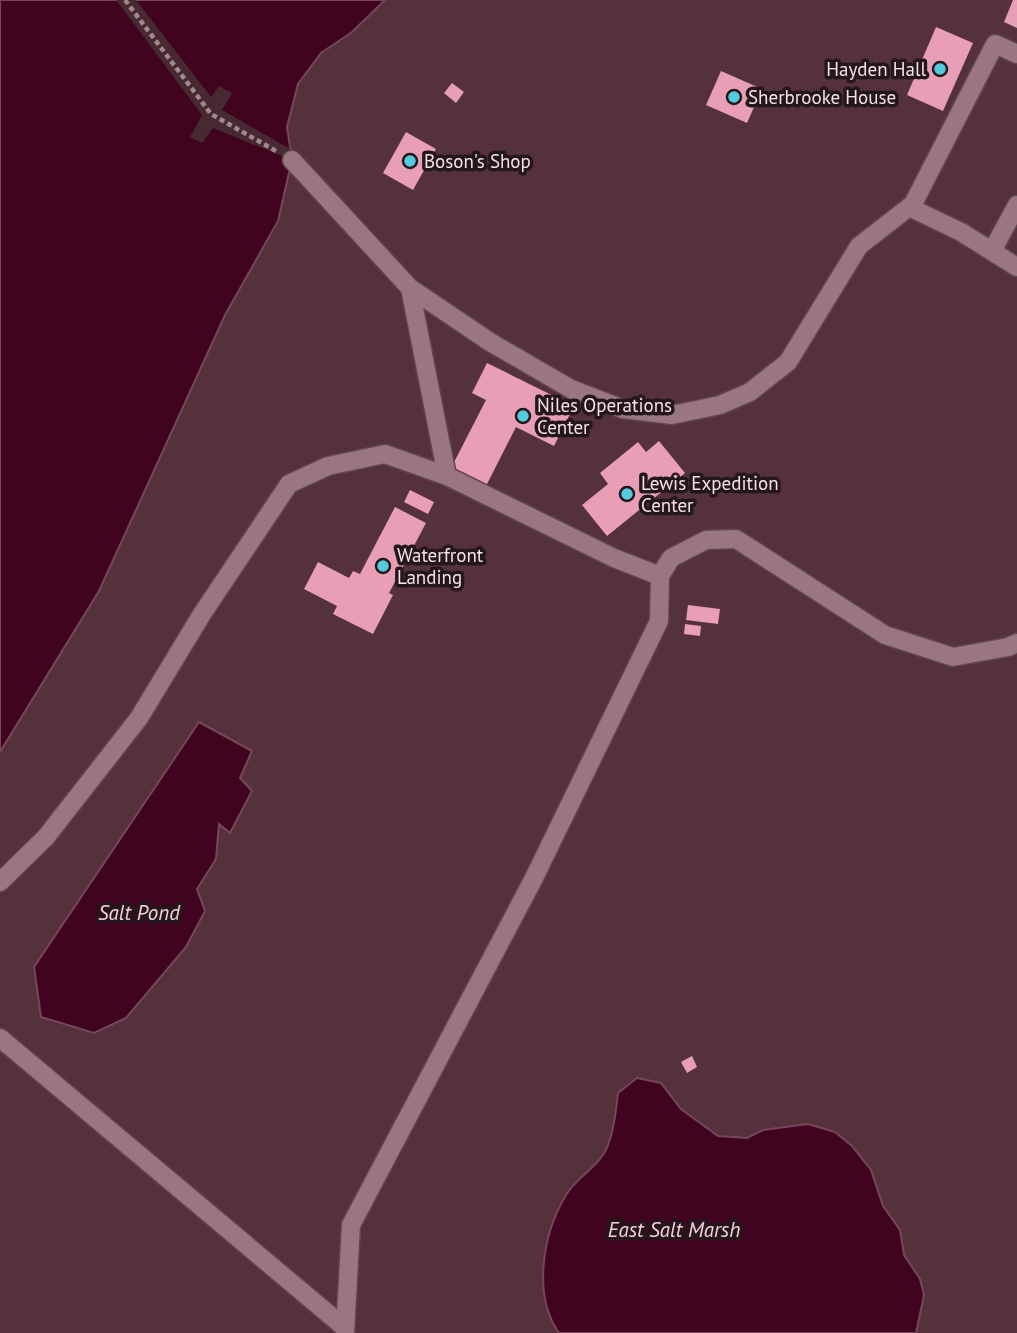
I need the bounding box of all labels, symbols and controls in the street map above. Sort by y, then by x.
place label: Hayden Hall [826,57,926,81]
marker: Hayden Hall [932,61,948,77]
place label: Sherbrooke House [748,85,896,109]
marker: Sherbrooke House [726,89,742,105]
place label: Boson's Shop [424,149,531,173]
marker: Boson's Shop [402,153,418,169]
place label: Niles Operations Center [537,393,672,439]
marker: Niles Operations Center [515,408,531,424]
place label: Lewis Expedition Center [641,471,779,517]
marker: Lewis Expedition Center [619,486,635,502]
place label: Waterfront Landing [397,543,484,589]
marker: Waterfront Landing [375,558,391,574]
water label: Salt Pond [98,899,181,926]
water label: East Salt Marsh [608,1216,740,1243]

